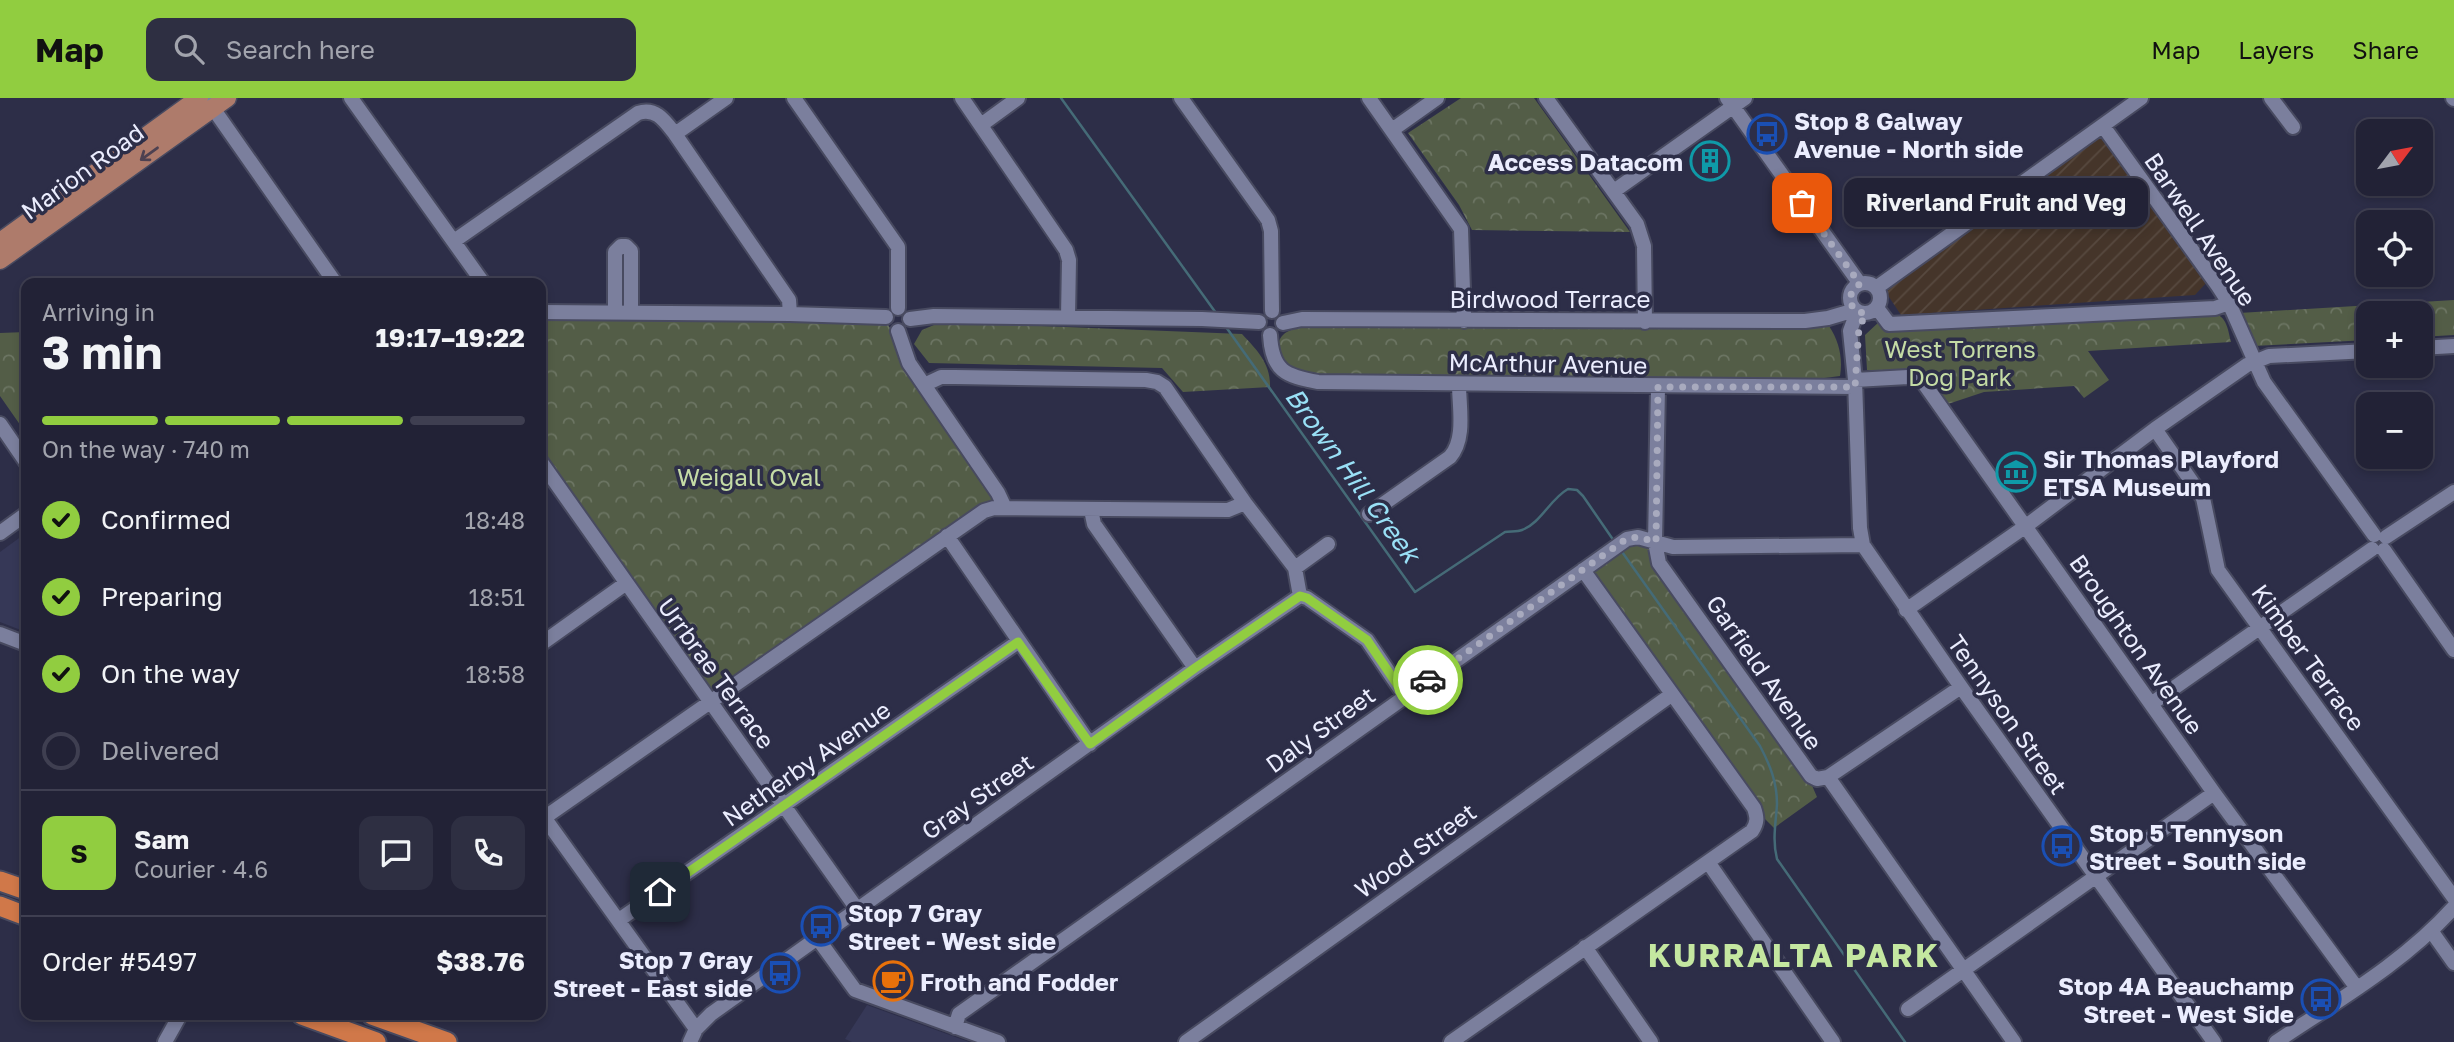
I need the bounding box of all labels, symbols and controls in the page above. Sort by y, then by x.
search box [146,18,636,81]
text: Map [35,30,104,69]
icon: search [170,30,208,68]
text: Search here [226,34,375,65]
text: Map [2151,35,2200,64]
text: Layers [2238,35,2314,64]
text: Share [2352,35,2419,64]
place label: Stop 8 Galway Avenue - North side [1794,106,2023,163]
bus stop icon: Stop 8 Galway Avenue - North side [1746,113,1788,155]
street label: Marion Road [15,117,149,225]
north arrow [2356,119,2432,196]
map controls [2356,119,2433,469]
building icon: Access Datacom [1689,140,1731,182]
one-way arrow [140,147,159,161]
place label: Access Datacom [1488,147,1683,176]
street label: Barwell Avenue [2139,147,2263,311]
pin [1772,173,1832,233]
callout: Riverland Fruit and Veg [1844,178,2148,228]
icon: bag [1783,184,1821,222]
text: Riverland Fruit and Veg [1866,188,2126,216]
button: locate [2356,210,2433,287]
street label: Birdwood Terrace [1450,284,1650,313]
text: Arriving in [42,298,155,326]
button: + [2356,301,2433,378]
text: 19:17–19:22 [375,322,525,353]
text: 3 min [42,324,162,379]
park label: West Torrens Dog Park [1884,334,2036,391]
street label: McArthur Avenue [1448,347,1648,379]
water label: Brown Hill Creek [1279,382,1428,570]
button: − [2356,392,2433,469]
text: On the way · 740 m [42,435,250,463]
place label: Sir Thomas Playford ETSA Museum [2043,444,2279,501]
museum icon: Sir Thomas Playford ETSA Museum [1995,451,2037,493]
park label: Weigall Oval [677,462,821,491]
icon: check [42,501,80,539]
text: Confirmed [101,504,231,535]
text: 18:48 [465,506,525,534]
street label: Broughton Avenue [2064,548,2210,740]
icon: check [42,578,80,616]
street label: Kimber Terrace [2246,578,2372,736]
text: Preparing [101,581,223,612]
text: 18:51 [468,583,525,611]
street label: Garfield Avenue [1701,589,1829,755]
street label: Urrbrae Terrace [653,592,781,754]
street label: Tennyson Street [1942,629,2074,799]
courier [1393,645,1463,715]
icon: check [42,655,80,693]
text: On the way [101,658,240,689]
text: 18:58 [466,660,525,688]
icon: car [1409,661,1447,699]
street label: Daly Street [1260,680,1380,778]
street label: Netherby Avenue [716,694,896,832]
text: Delivered [101,735,220,766]
street label: Gray Street [916,747,1038,845]
street label: Wood Street [1349,796,1481,904]
button: chat [359,816,433,890]
button: phone [451,816,525,890]
place label: Stop 5 Tennyson Street - South side [2089,818,2306,875]
text: Sam [134,824,189,855]
bus stop icon: Stop 5 Tennyson Street - South side [2041,825,2083,867]
text: S [70,838,88,869]
text: Courier · 4.6 [134,855,268,883]
pin [630,862,690,922]
icon: home [641,873,679,911]
place label: Stop 7 Gray Street - West side [848,898,1056,955]
bus stop icon: Stop 7 Gray Street - West side [800,905,842,947]
district label: KURRALTA PARK [1648,936,1940,974]
place label: Stop 7 Gray Street - East side [553,945,754,1002]
text: Order #5497 [42,946,197,977]
text: $38.76 [436,946,525,977]
bus stop icon: Stop 7 Gray Street - East side [759,952,801,994]
cafe icon: Froth and Fodder [872,960,914,1002]
place label: Froth and Fodder [920,967,1118,996]
place label: Stop 4A Beauchamp Street - West Side [2058,971,2294,1028]
bus stop icon: Stop 4A Beauchamp Street - West Side [2300,978,2342,1020]

